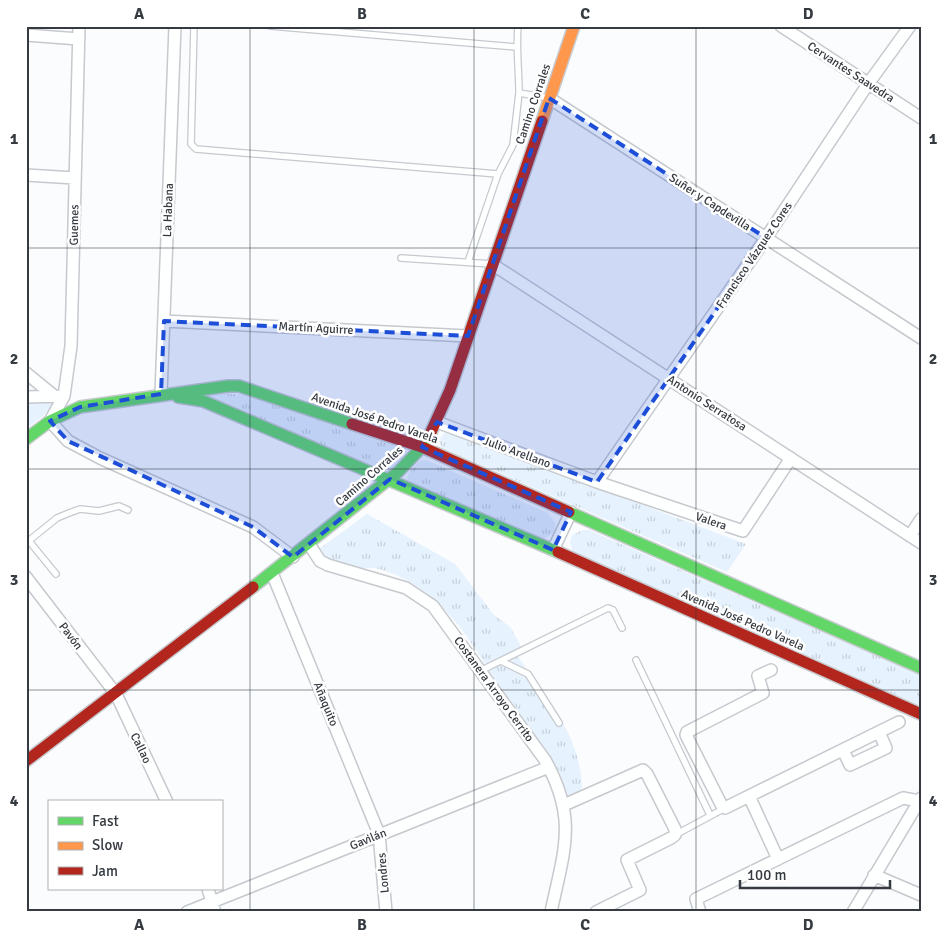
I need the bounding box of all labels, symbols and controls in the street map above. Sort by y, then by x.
text: A [134,4,145,24]
text: B [357,4,367,24]
text: C [580,4,590,24]
text: D [803,4,814,24]
street label: Cervantes Saavedra [804,39,897,106]
street label: Camino Corrales [513,62,554,146]
text: 1 [10,129,19,149]
text: 1 [929,129,938,149]
street label: Suñer y Capdevilla [666,170,753,234]
street label: La Habana [160,183,177,237]
street label: Francisco Vázquez Cores [713,199,796,311]
street label: Guemes [67,204,82,246]
street label: Martín Aguirre [278,319,354,338]
text: 2 [10,349,18,369]
text: 2 [929,349,937,369]
street label: Antonio Serratosa [664,372,749,435]
street label: Avenida José Pedro Varela [309,390,440,447]
street label: Julio Arellano [481,433,553,472]
street label: Camino Corrales [333,443,406,510]
street label: Valera [693,509,729,534]
text: 3 [10,570,18,590]
text: 3 [929,570,937,590]
street label: Avenida José Pedro Varela [679,587,807,654]
street label: Pavón [55,620,86,653]
street label: Costanera Arroyo Cerrito [450,634,537,745]
street label: Añaquito [310,680,341,728]
street label: Callao [127,730,154,766]
text: 4 [10,791,19,811]
text: 4 [929,791,938,811]
legend [48,800,222,890]
text: Fast [92,812,119,830]
street label: Gavilán [348,825,389,854]
text: Slow [92,836,123,854]
street label: Londres [374,852,393,894]
scale bar [740,858,890,890]
text: Jam [92,862,118,880]
text: 100 m [747,866,787,884]
text: A [134,915,145,935]
text: B [357,915,367,935]
text: C [580,915,590,935]
text: D [803,915,814,935]

